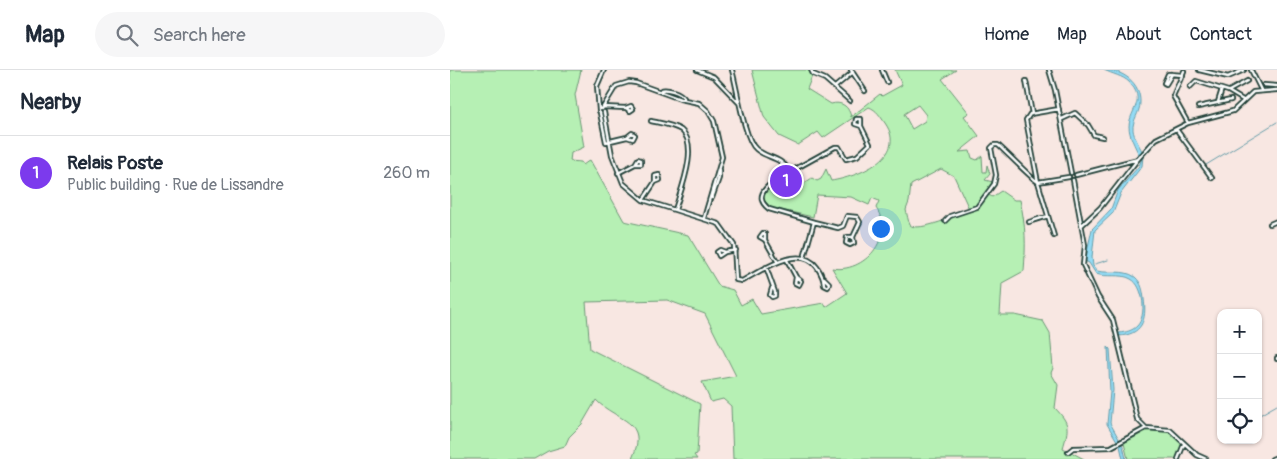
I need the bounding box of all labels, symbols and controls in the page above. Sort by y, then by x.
search box [95,12,445,57]
text: Map [25,20,65,49]
icon: search [113,21,141,49]
text: Search here [153,23,246,47]
text: Home [984,23,1029,46]
text: Map [1057,23,1087,46]
text: About [1115,23,1161,46]
text: Contact [1189,23,1252,46]
text: Nearby [20,89,81,116]
text: Relais Poste [67,151,163,175]
pin: 1 [770,162,802,200]
text: 1 [33,163,39,183]
text: 260 m [383,163,430,183]
text: Public building · Rue de Lissandre [67,175,284,195]
your location [868,216,894,242]
map controls [1217,309,1262,444]
button: + [1217,309,1262,354]
button: − [1217,354,1262,399]
button: locate [1217,399,1262,444]

